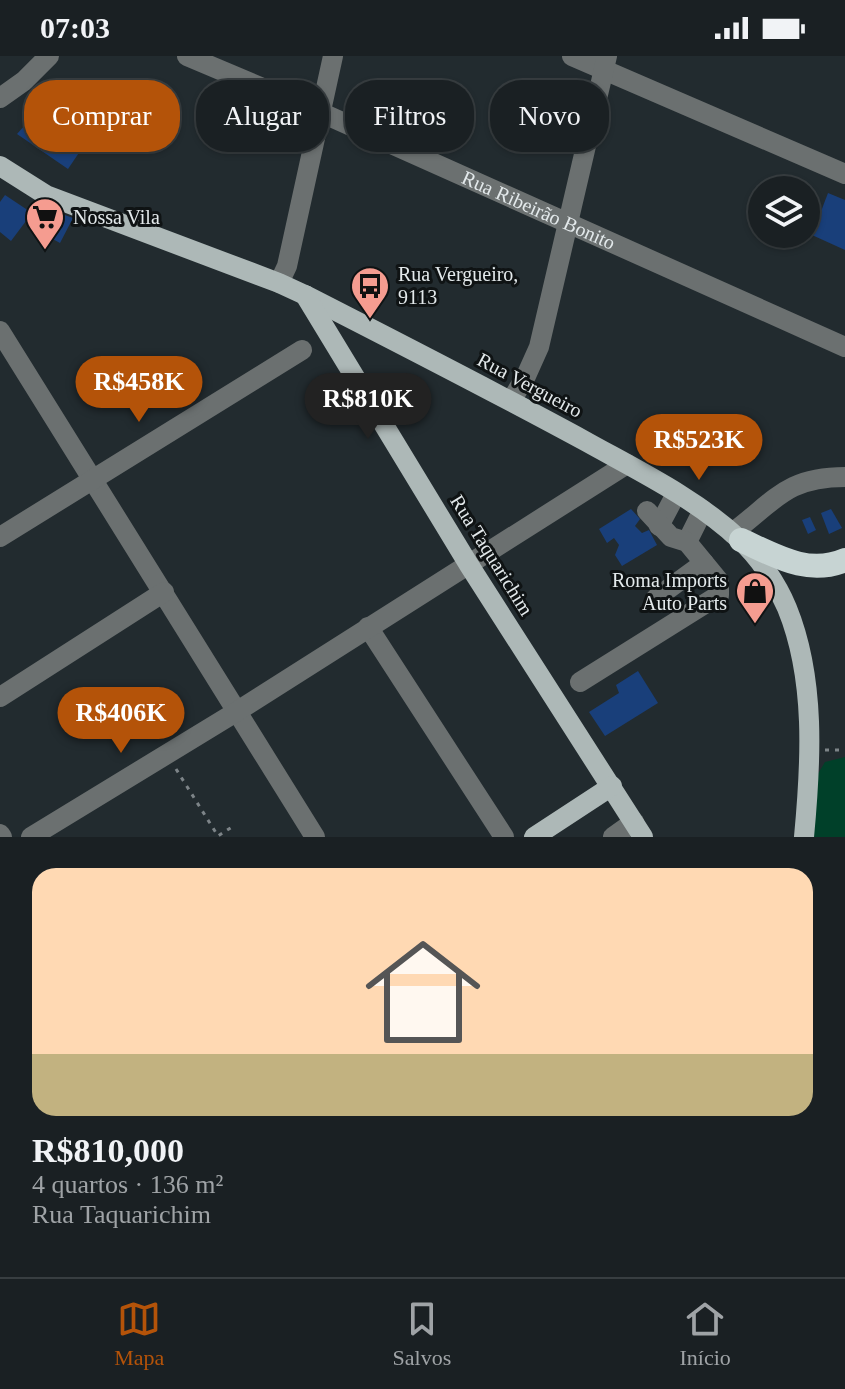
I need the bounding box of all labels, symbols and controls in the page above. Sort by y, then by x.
text: 07:03 [40,11,110,44]
chip: Comprar [24,80,180,152]
chip: Alugar [196,80,329,152]
chip: Filtros [345,80,474,152]
chip: Novo [490,80,609,152]
street label: Rua Ribeirão Bonito [459,166,619,254]
map controls [748,176,820,248]
button: layers [748,176,820,248]
supermarket icon: Nossa Vila [24,196,66,251]
place label: Nossa Vila [73,206,160,228]
place label: Rua Vergueiro, 9113 [398,263,518,308]
bus stop icon: Rua Vergueiro, 9113 [349,265,391,320]
street label: Rua Vergueiro [473,348,586,423]
pin: R$458K [74,356,204,424]
text: R$458K [94,367,185,396]
pin: R$810K [303,373,433,441]
text: R$810K [323,384,414,413]
pin: R$523K [634,414,764,482]
text: R$523K [654,425,745,454]
street label: Rua Taquarichim [445,491,538,620]
place label: Roma Imports Auto Parts [612,569,727,614]
shop icon: Roma Imports Auto Parts [734,570,776,625]
pin: R$406K [56,687,186,755]
text: R$406K [76,698,167,727]
icon: home [351,920,495,1064]
text: R$810,000 [32,1132,184,1169]
text: 4 quartos · 136 m² [32,1170,223,1199]
text: Rua Taquarichim [32,1200,211,1229]
tab: Mapa [114,1297,164,1371]
tab: Salvos [393,1297,451,1371]
tab: Início [680,1297,731,1371]

